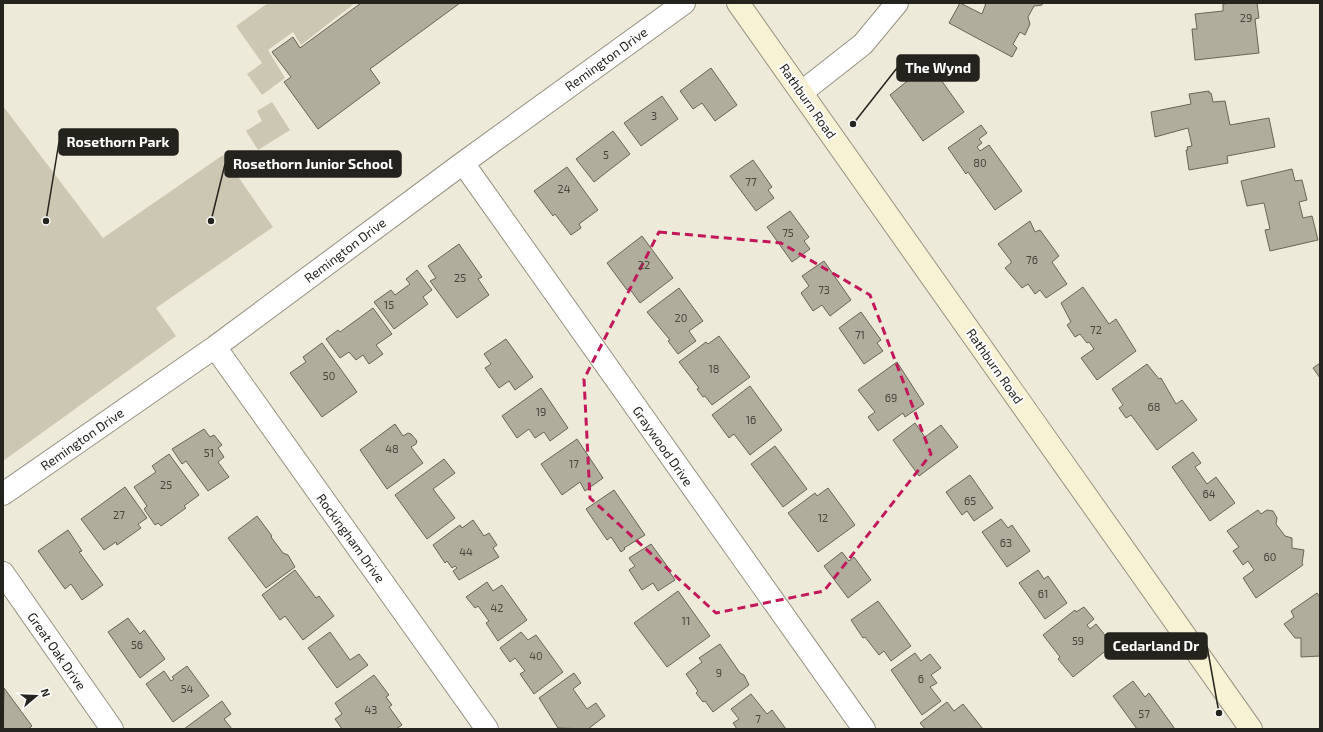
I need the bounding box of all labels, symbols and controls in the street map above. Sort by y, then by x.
house number: 29 [1240,11,1252,24]
street label: Remington Drive [562,24,650,94]
callout: The Wynd [897,55,979,81]
text: The Wynd [905,59,971,76]
street label: Rathburn Road [776,60,840,142]
house number: 3 [651,109,657,122]
callout: Rosethorn Park [59,129,178,155]
text: Rosethorn Park [67,133,170,150]
house number: 5 [603,148,609,161]
callout: Rosethorn Junior School [225,151,401,177]
text: Rosethorn Junior School [233,155,393,172]
house number: 80 [973,156,987,169]
house number: 77 [745,175,757,188]
house number: 24 [558,182,571,195]
street label: Remington Drive [301,214,389,286]
house number: 75 [782,226,794,239]
house number: 76 [1026,253,1038,266]
house number: 22 [638,258,650,271]
house number: 25 [454,271,466,284]
house number: 73 [818,283,830,296]
house number: 15 [384,298,394,311]
house number: 20 [675,311,687,324]
house number: 72 [1090,323,1102,336]
street label: Rathburn Road [963,325,1027,407]
house number: 71 [855,328,865,341]
house number: 18 [708,362,720,375]
house number: 50 [323,369,335,382]
house number: 69 [885,391,897,404]
house number: 68 [1148,400,1160,413]
street label: Graywood Drive [629,403,697,489]
street label: Remington Drive [37,404,127,474]
house number: 19 [536,405,546,418]
house number: 16 [746,413,756,426]
house number: 48 [385,442,399,455]
house number: 51 [204,446,214,459]
house number: 17 [569,457,579,470]
house number: 25 [160,478,172,491]
house number: 64 [1202,487,1216,500]
street label: Rockingham Drive [313,490,389,586]
house number: 65 [964,494,976,507]
house number: 27 [113,508,125,521]
house number: 12 [818,511,828,524]
house number: 63 [1000,536,1012,549]
house number: 44 [459,545,473,558]
house number: 60 [1264,550,1276,563]
house number: 61 [1038,587,1048,600]
house number: 42 [491,601,503,614]
street label: Great Oak Drive [24,609,90,693]
house number: 11 [682,614,690,627]
callout: Cedarland Dr [1105,633,1207,659]
house number: 59 [1072,634,1084,647]
text: Cedarland Dr [1113,637,1199,654]
house number: 56 [131,638,143,651]
house number: 40 [529,649,543,662]
house number: 9 [716,666,722,679]
house number: 6 [918,672,924,685]
north arrow [16,676,56,716]
house number: 54 [181,682,194,695]
text: N [38,687,53,699]
house number: 43 [365,703,377,716]
house number: 57 [1138,707,1150,720]
house number: 7 [755,712,761,725]

